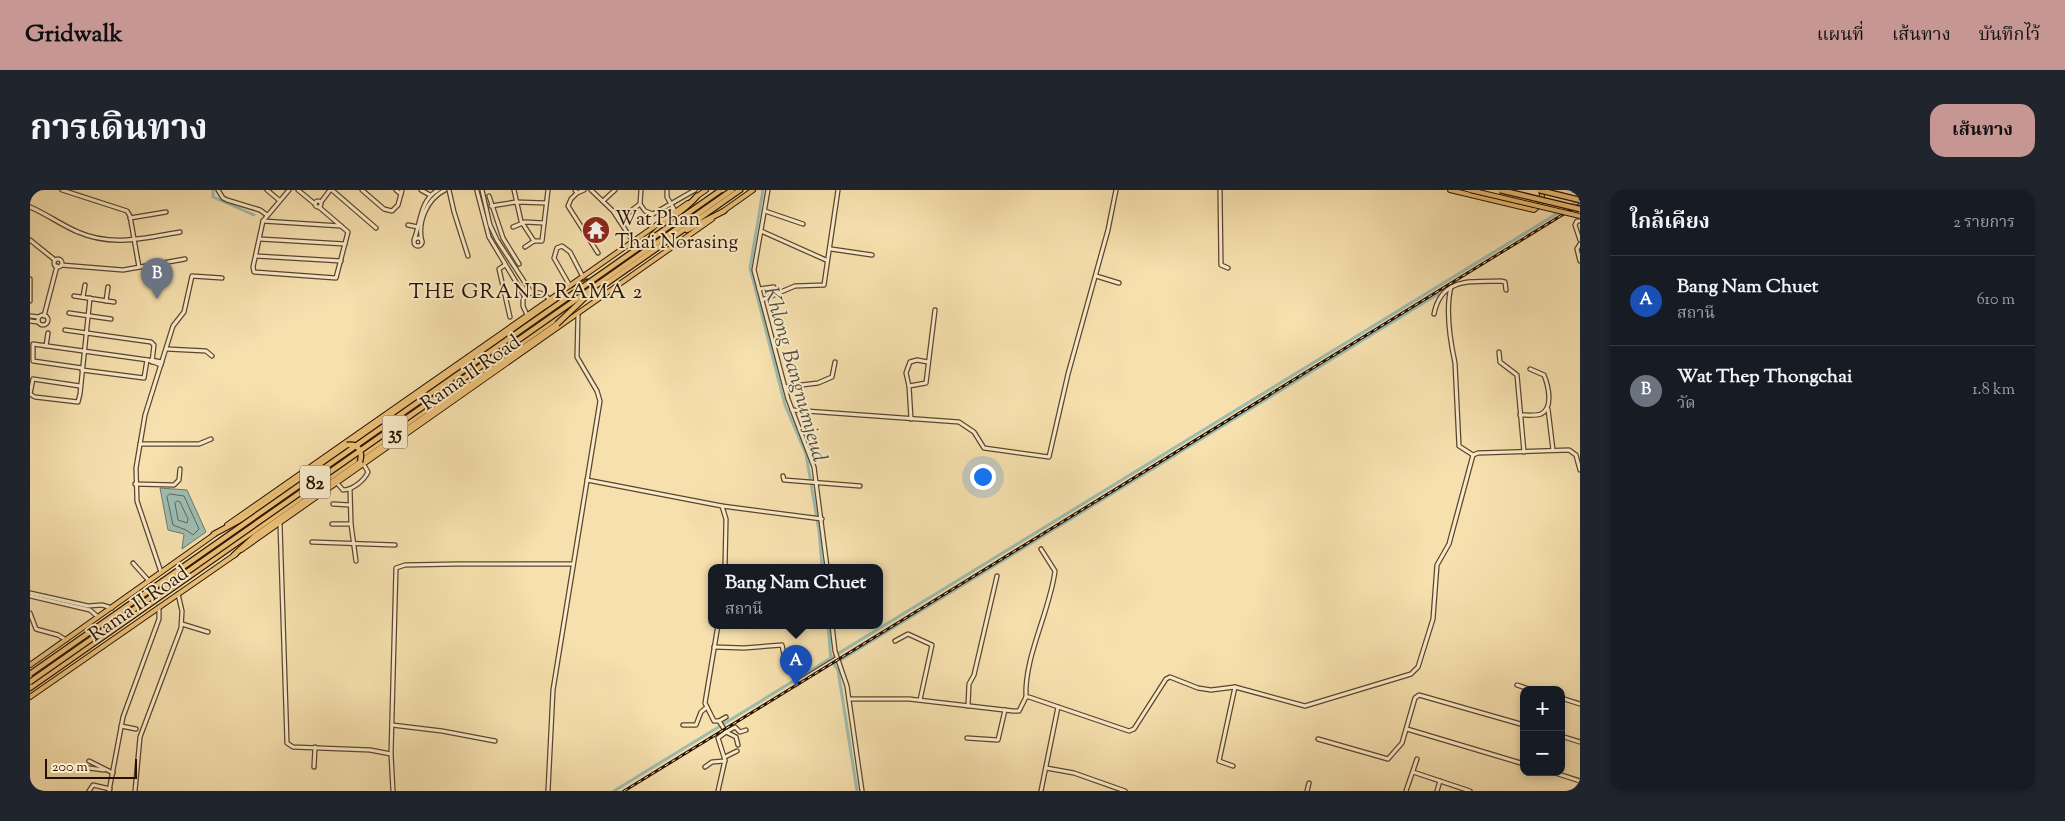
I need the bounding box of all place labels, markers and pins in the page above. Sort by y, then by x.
place label: Wat Phan Thai Norasing [615,206,738,258]
temple icon: Wat Phan Thai Norasing [581,215,611,245]
pin: B [141,258,173,299]
pin: A [780,645,812,686]

